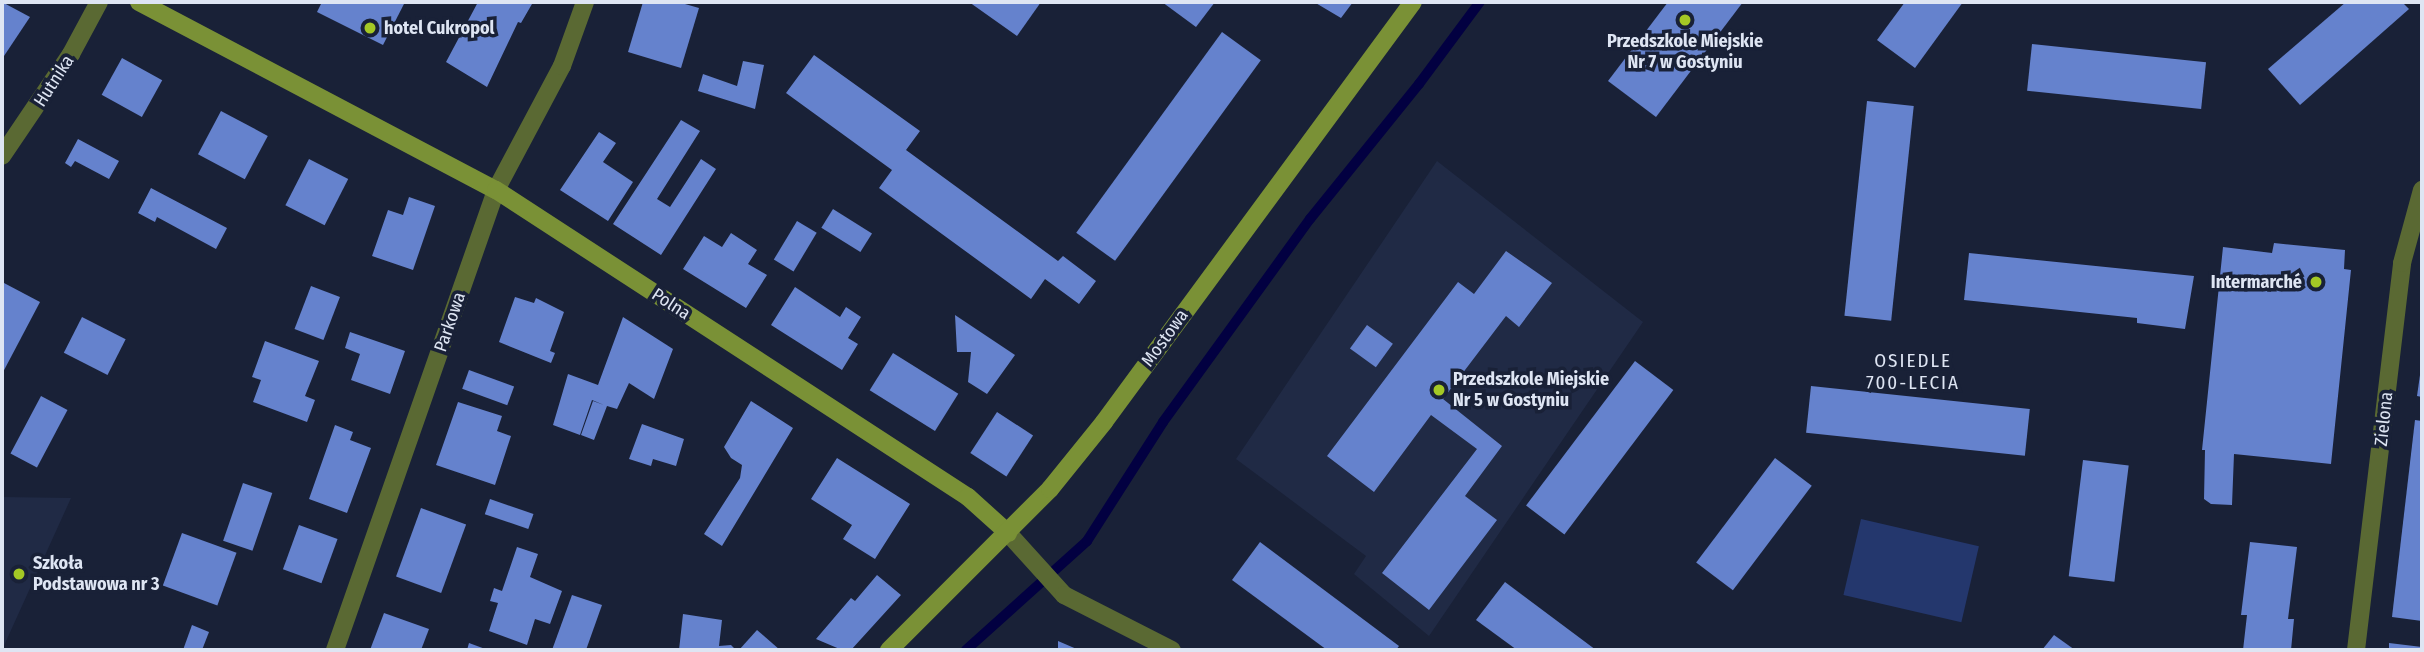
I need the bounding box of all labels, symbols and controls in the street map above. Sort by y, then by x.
marker: Przedszkole Miejskie Nr 7 w Gostyniu [1677,12,1693,28]
place label: hotel Cukropol [384,17,494,39]
marker: hotel Cukropol [362,20,378,36]
place label: Przedszkole Miejskie Nr 7 w Gostyniu [1607,31,1763,74]
street label: Hutnika [29,51,79,111]
place label: Intermarché [2211,271,2302,293]
marker: Intermarché [2308,274,2324,290]
street label: Polna [648,284,694,324]
street label: Parkowa [430,289,470,355]
street label: Mostowa [1137,305,1193,371]
district label: OSIEDLE 700-LECIA [1867,350,1959,394]
place label: Przedszkole Miejskie Nr 5 w Gostyniu [1453,369,1609,412]
marker: Przedszkole Miejskie Nr 5 w Gostyniu [1431,382,1447,398]
street label: Zielona [2370,391,2398,447]
place label: Szkoła Podstawowa nr 3 [33,553,160,596]
marker: Szkoła Podstawowa nr 3 [11,566,27,582]

